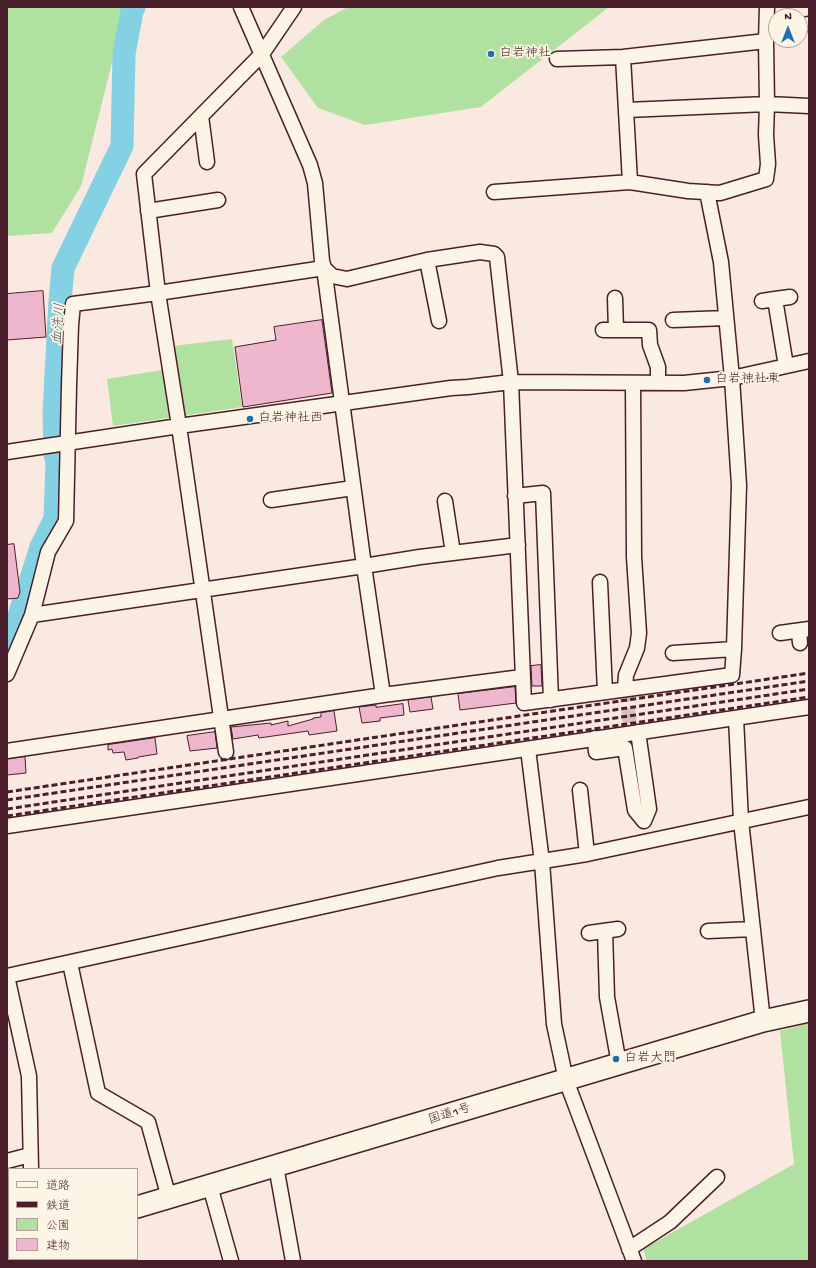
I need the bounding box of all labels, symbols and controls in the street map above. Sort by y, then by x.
north arrow [768,8,808,48]
text: N [784,11,792,23]
place label: 白岩神社 [499,46,551,62]
marker: 白岩神社 [486,49,496,59]
water label: 血洗川 [50,302,70,346]
place label: 白岩神社東 [715,372,780,388]
marker: 白岩神社東 [702,375,712,385]
place label: 白岩神社西 [258,411,323,427]
marker: 白岩神社西 [245,414,255,424]
place label: 白岩大門 [624,1051,676,1067]
marker: 白岩大門 [611,1054,621,1064]
street label: 国道1号 [427,1101,473,1129]
legend [8,1168,138,1260]
text: 道路 [46,1180,70,1194]
text: 鉄道 [46,1200,70,1214]
text: 公園 [46,1220,70,1234]
text: 建物 [46,1240,70,1254]

